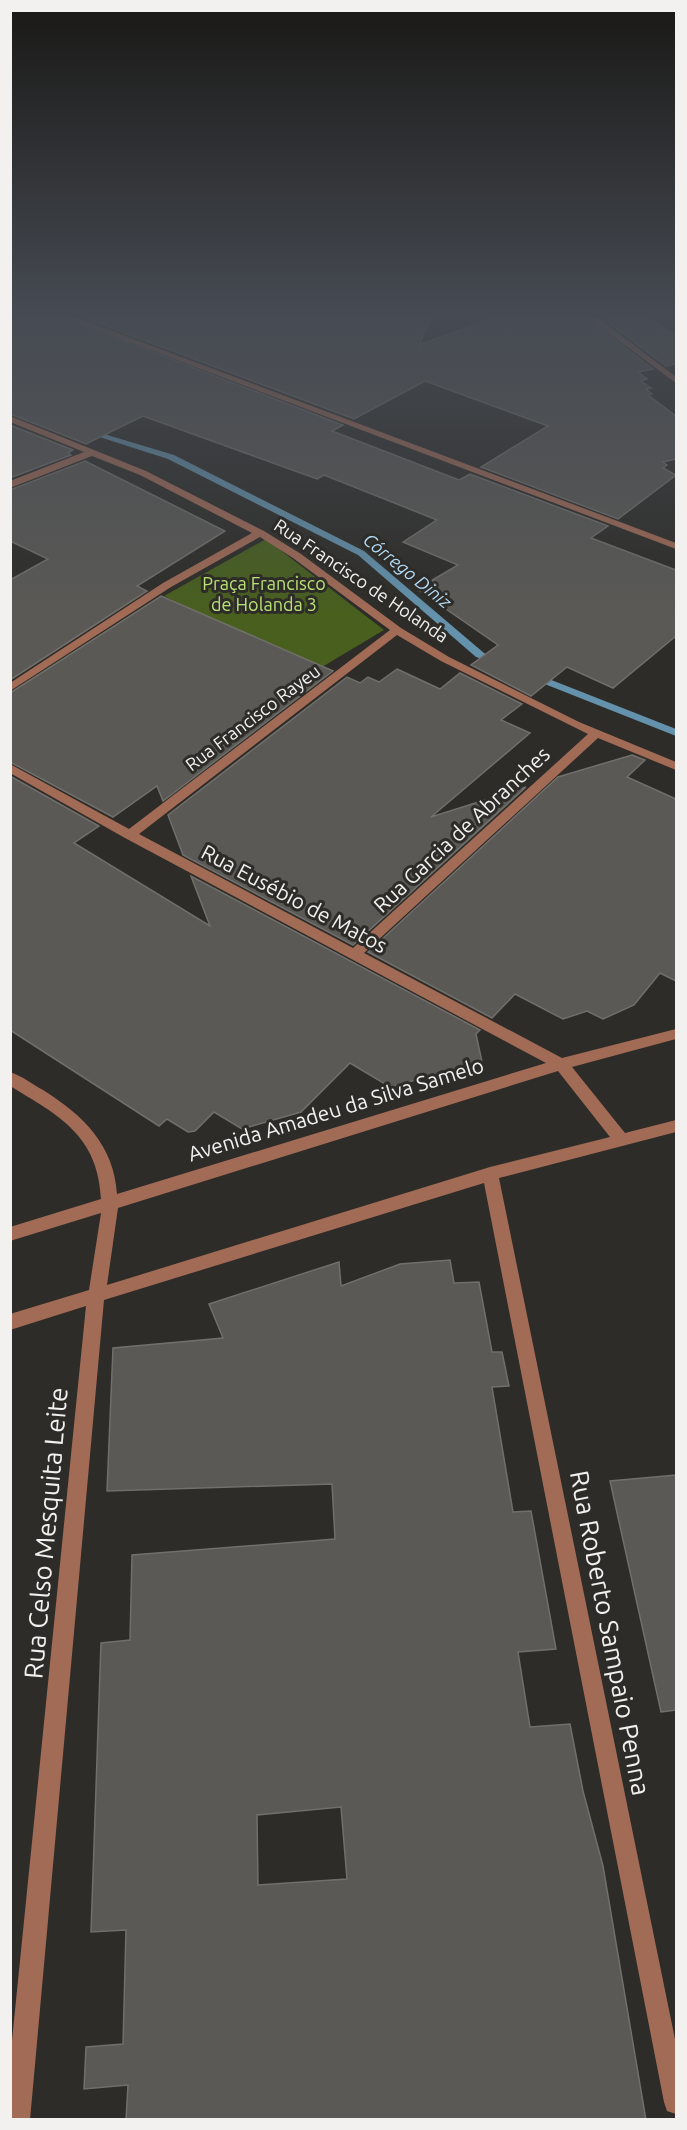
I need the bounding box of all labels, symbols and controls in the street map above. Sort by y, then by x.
street label: Rua Francisco de Holanda [271,514,452,646]
water label: Córrego Diniz [360,529,456,612]
park label: Praça Francisco de Holanda 3 [202,573,326,614]
street label: Rua Francisco Rayeu [181,660,324,774]
street label: Rua Garcia de Abranches [368,742,554,917]
street label: Rua Eusébio de Matos [198,839,391,957]
street label: Avenida Amadeu da Silva Samelo [185,1053,487,1166]
street label: Rua Celso Mesquita Leite [18,1386,73,1680]
street label: Rua Roberto Sampaio Penna [565,1468,656,1798]

